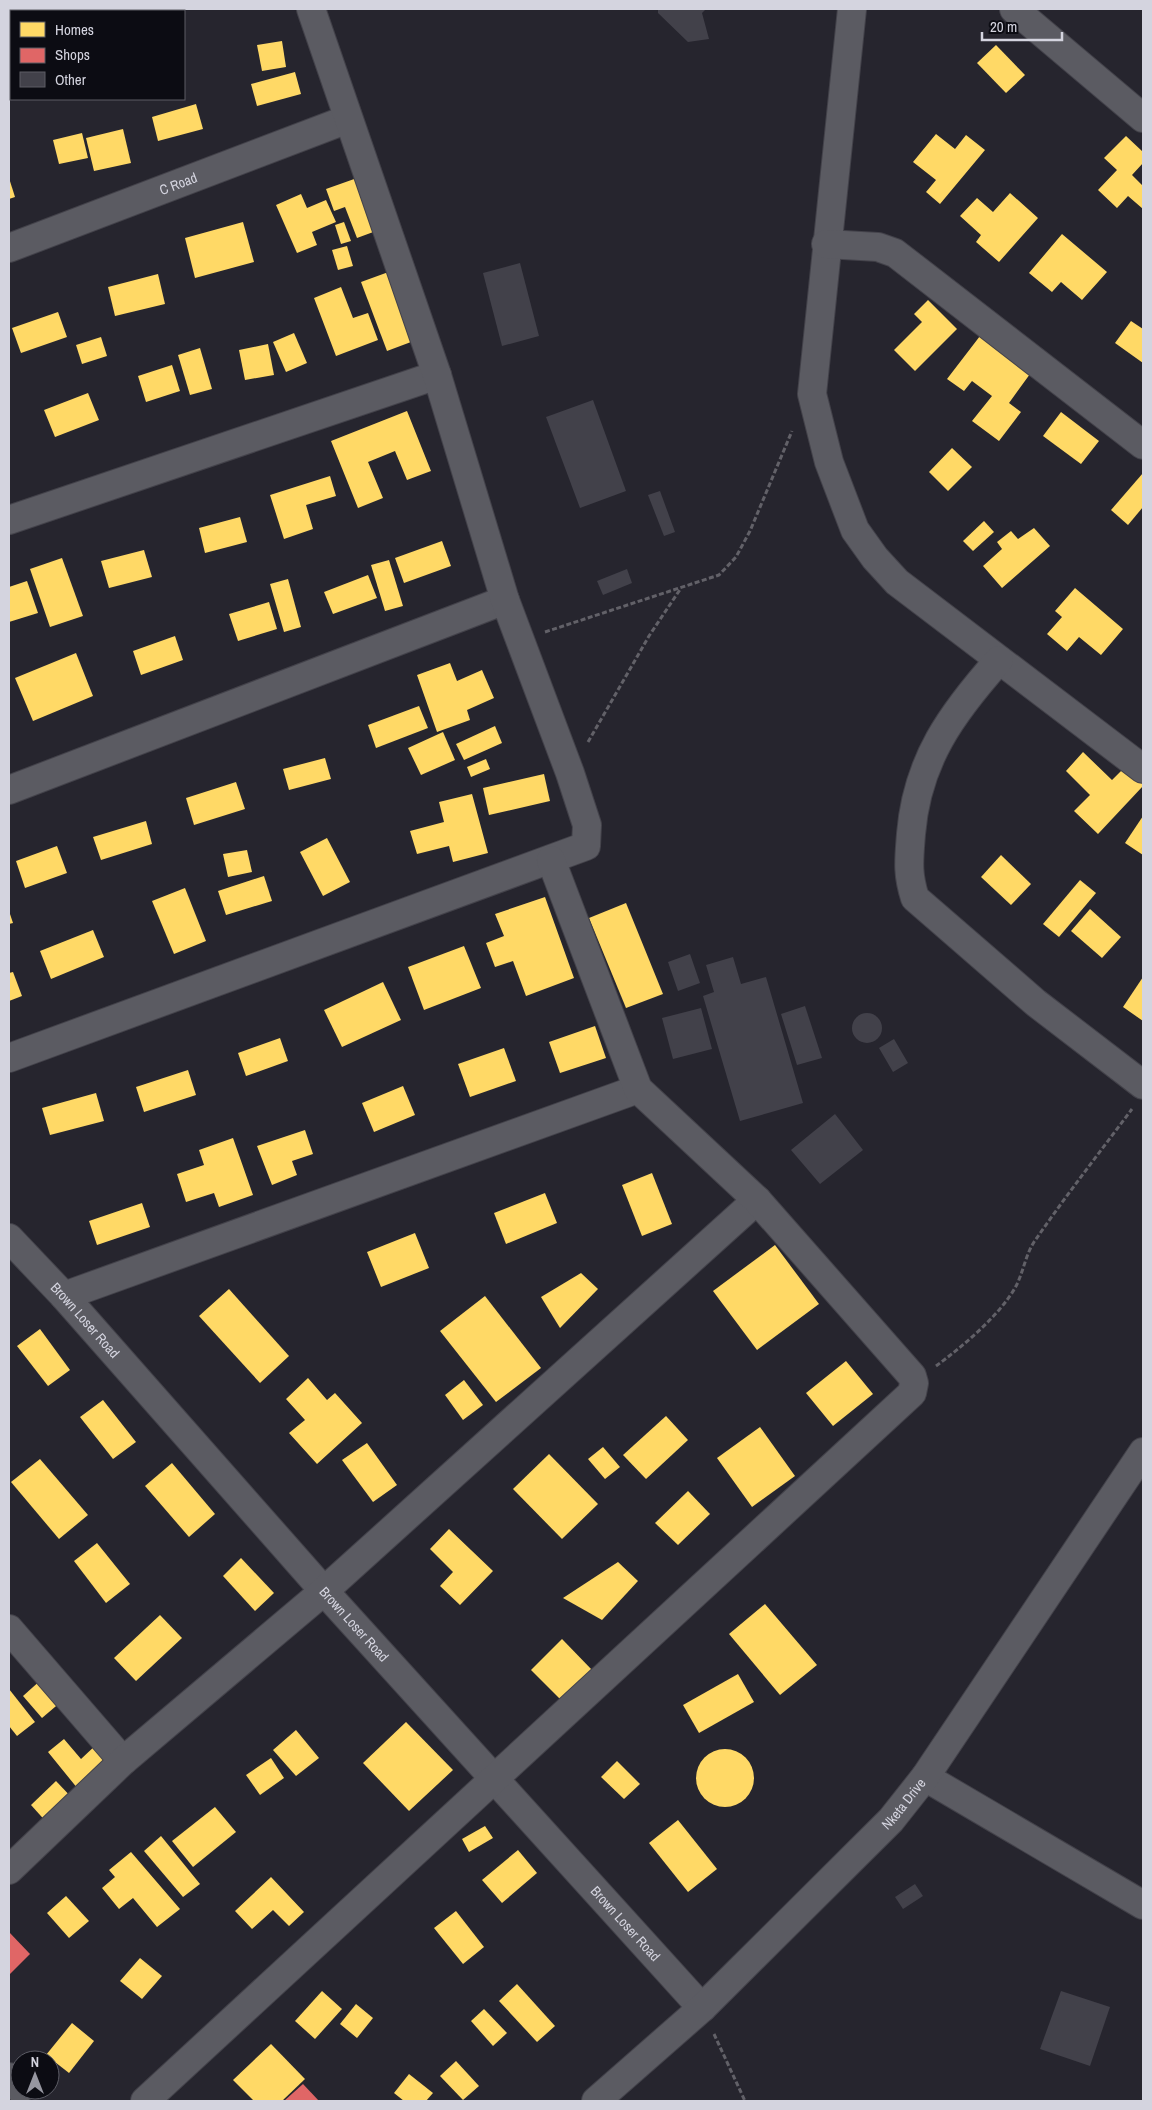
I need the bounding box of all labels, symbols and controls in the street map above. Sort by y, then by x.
legend [10,10,185,100]
scale bar [982,10,1062,42]
text: 20 m [990,16,1017,37]
text: Homes [55,19,94,40]
text: Shops [55,44,90,65]
text: Other [55,69,86,90]
street label: C Road [157,168,200,199]
street label: Brown Loser Road [47,1279,123,1362]
street label: Brown Loser Road [315,1583,393,1666]
street label: Nketa Drive [878,1775,930,1833]
street label: Brown Loser Road [587,1882,664,1965]
north arrow [10,2050,60,2100]
text: N [31,2053,39,2071]

